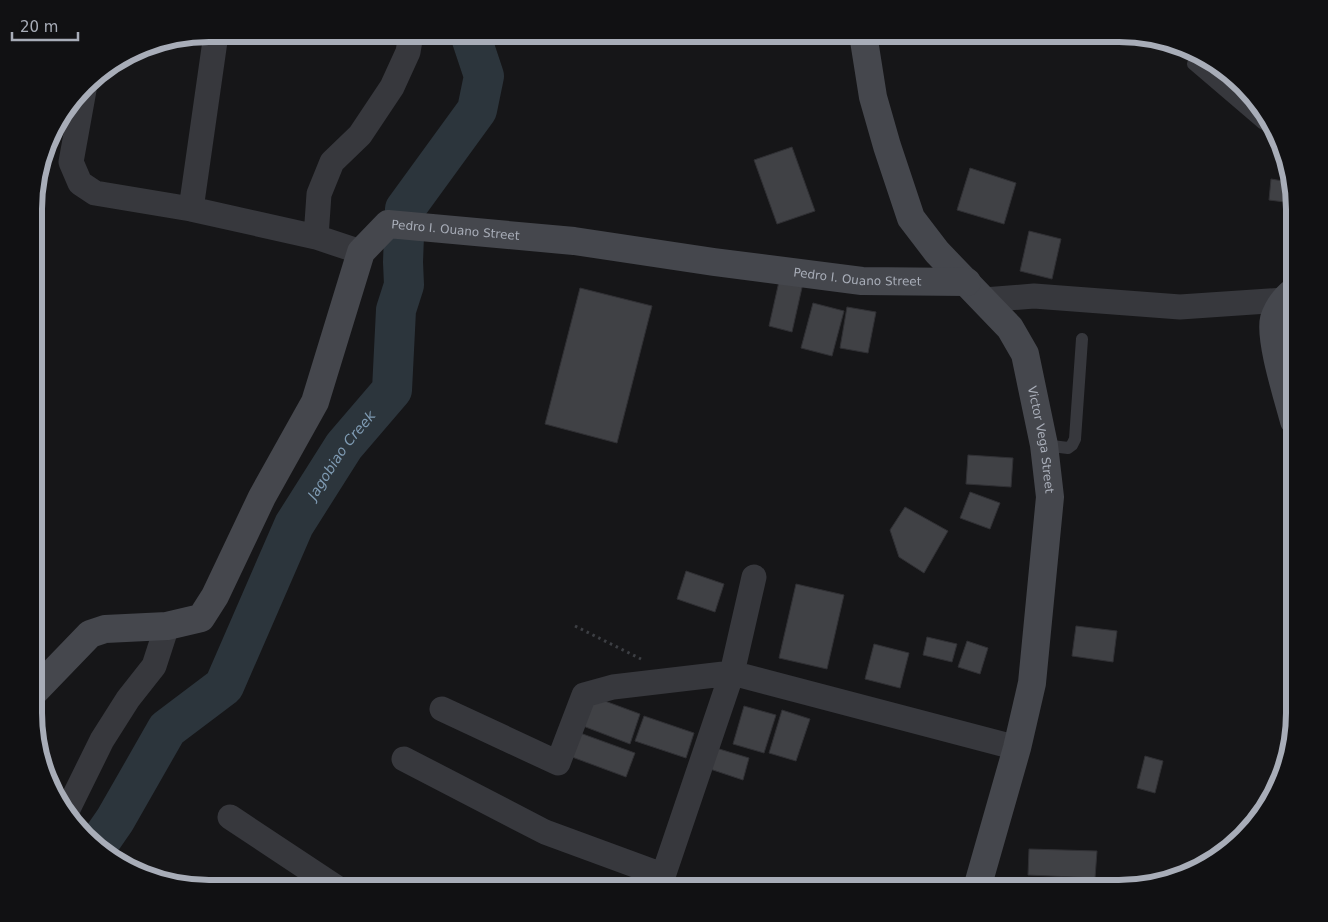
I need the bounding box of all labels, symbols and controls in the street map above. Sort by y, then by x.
scale bar [12,10,79,42]
text: 20 m [20,18,58,36]
street label: Pedro I. Ouano Street [391,217,520,243]
street label: Pedro I. Ouano Street [793,265,922,289]
street label: Victor Vega Street [1025,385,1057,494]
water label: Jagobiao Creek [303,407,379,505]

